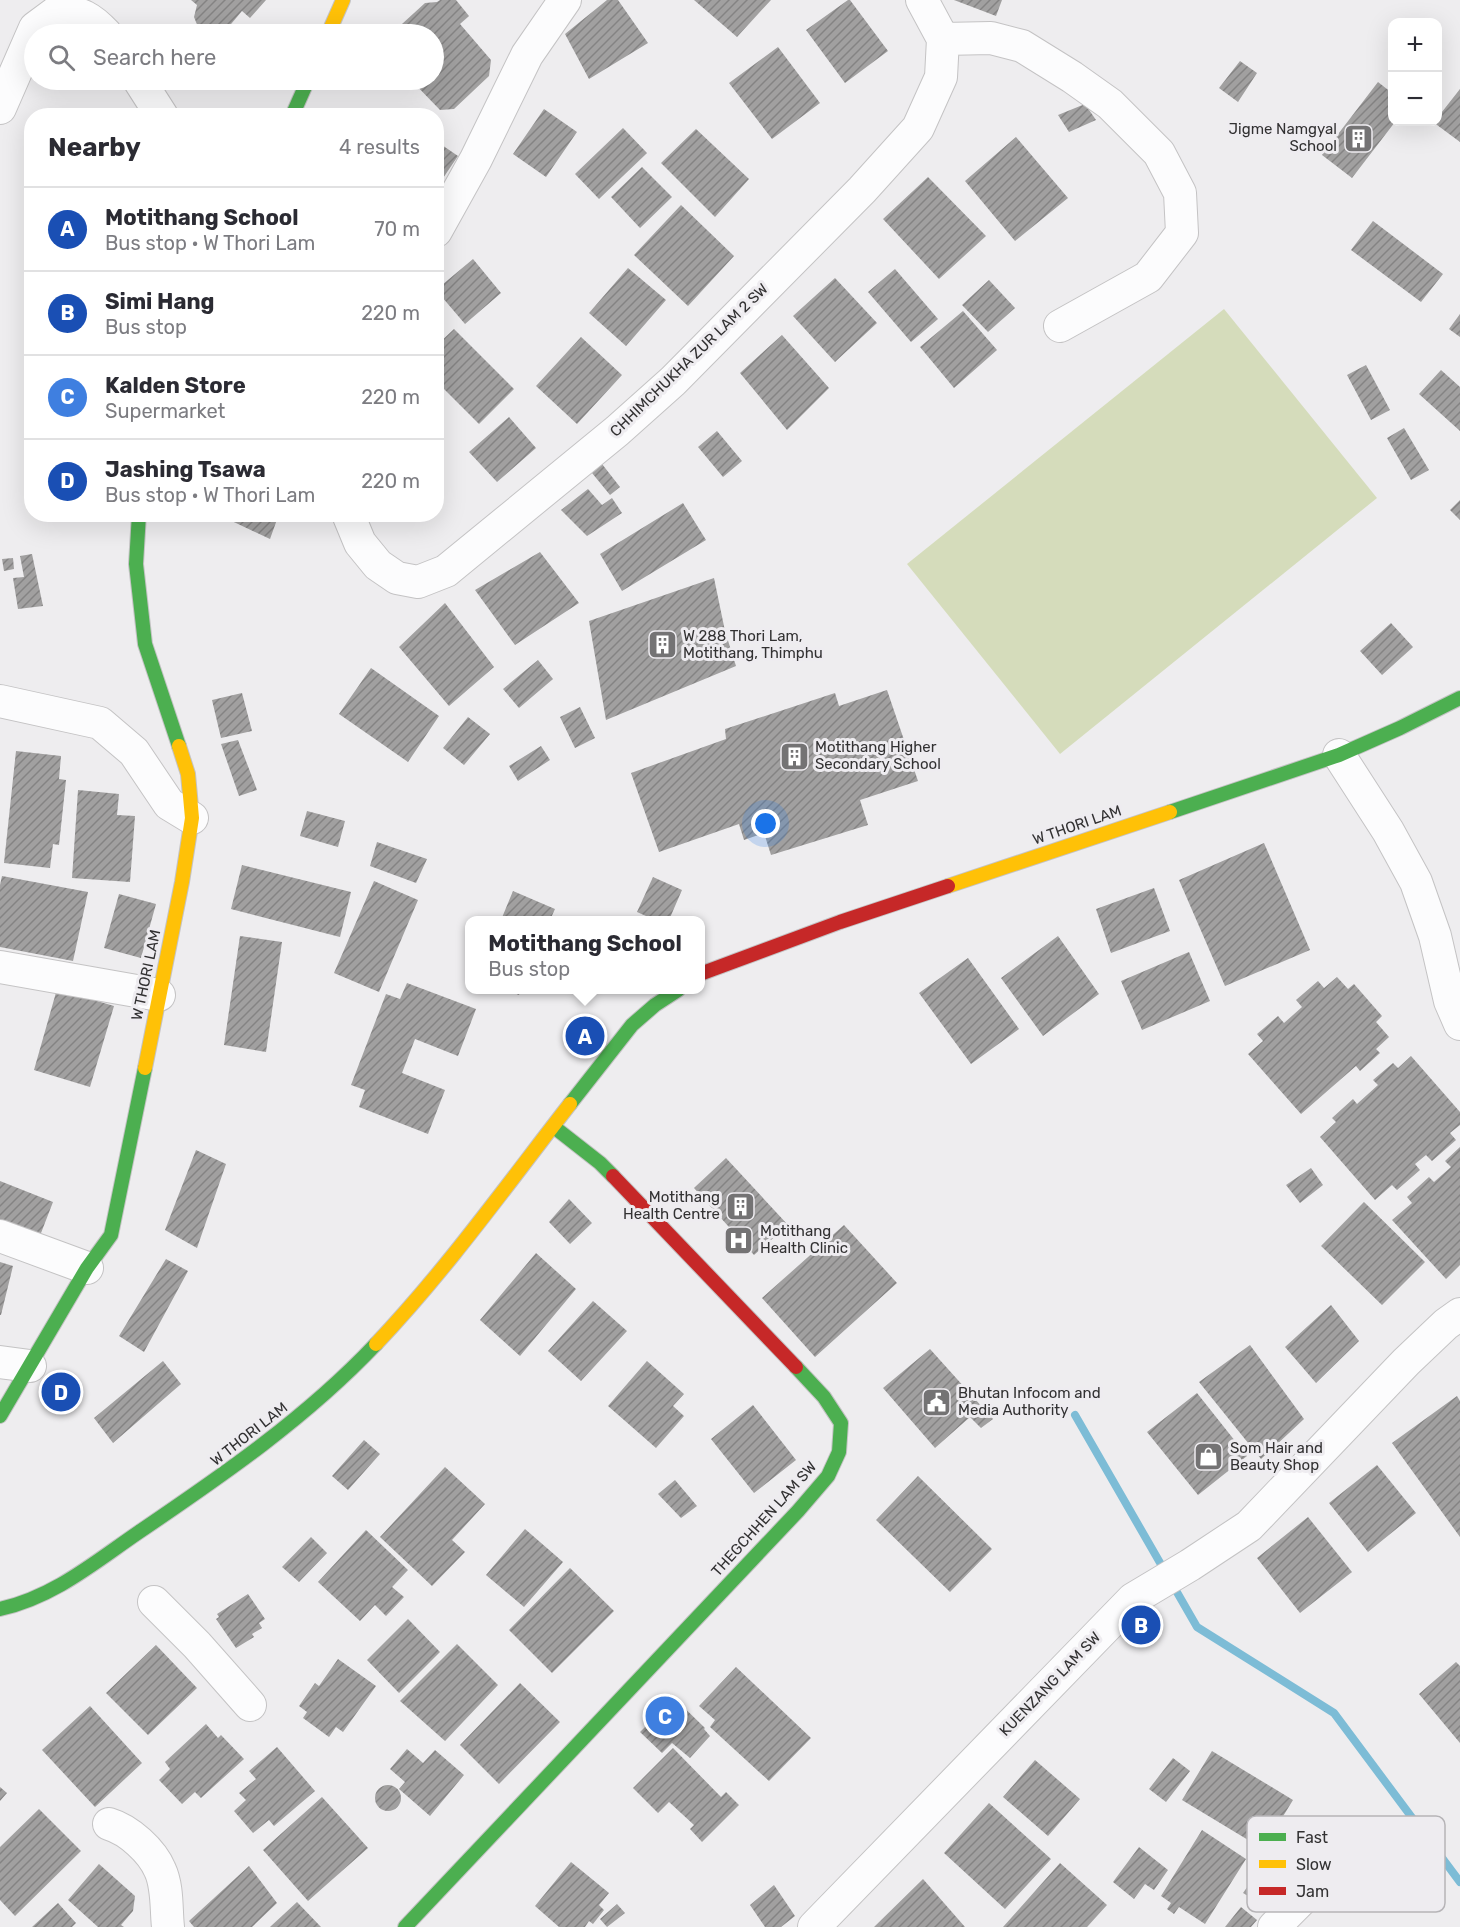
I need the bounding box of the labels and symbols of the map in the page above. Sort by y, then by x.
place label: Jigme Namgyal School [1229,120,1337,155]
building icon: Jigme Namgyal School [1342,122,1374,154]
street label: CHHIMCHUKHA ZUR LAM 2 SW [606,280,772,440]
place label: W 288 Thori Lam, Motithang, Thimphu [683,627,823,662]
building icon: W 288 Thori Lam, Motithang, Thimphu [646,629,678,661]
place label: Motithang Higher Secondary School [815,738,941,773]
building icon: Motithang Higher Secondary School [778,740,810,772]
street label: W THORI LAM [1030,801,1124,849]
your location [751,809,780,838]
street label: W THORI LAM [128,928,164,1022]
pin: A [566,1014,604,1058]
place label: Motithang Health Centre [623,1188,720,1223]
building icon: Motithang Health Centre [725,1190,757,1222]
place label: Motithang Health Clinic [760,1222,848,1257]
hospital icon: Motithang Health Clinic [723,1224,755,1256]
pin: D [42,1370,80,1414]
place label: Bhutan Infocom and Media Authority [958,1384,1101,1419]
public building icon: Bhutan Infocom and Media Authority [921,1386,953,1418]
street label: W THORI LAM [207,1398,291,1470]
place label: Som Hair and Beauty Shop [1230,1439,1323,1474]
shop icon: Som Hair and Beauty Shop [1193,1441,1225,1473]
street label: THEGCHHEN LAM SW [708,1458,820,1580]
pin: B [1122,1602,1160,1648]
street label: KUENZANG LAM SW [996,1628,1104,1740]
pin: C [646,1694,684,1738]
legend [1247,1816,1445,1912]
text: Fast [1296,1828,1328,1847]
text: Slow [1296,1855,1332,1874]
text: Jam [1296,1882,1329,1901]

